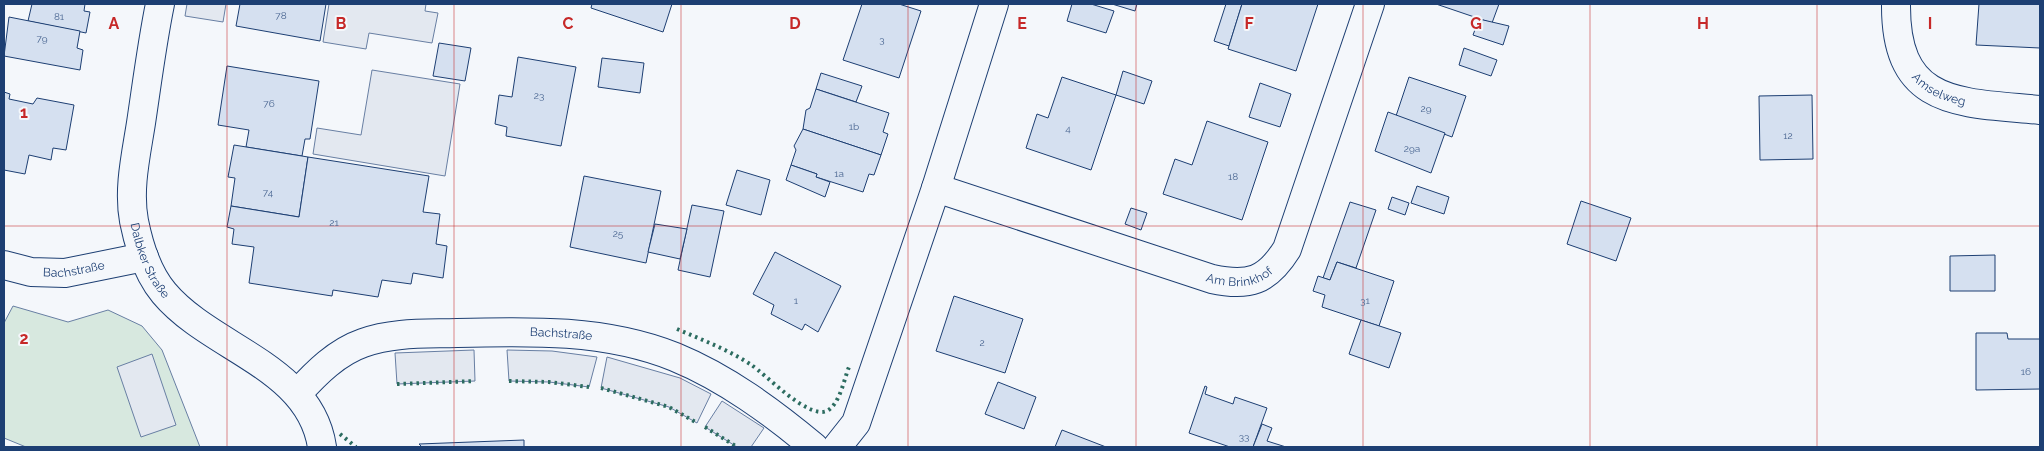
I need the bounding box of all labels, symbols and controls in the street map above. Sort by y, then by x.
house number: 78 [275,10,287,21]
house number: 81 [54,11,65,22]
text: A [109,14,120,33]
text: B [336,14,347,33]
text: C [563,14,574,33]
text: D [789,14,801,33]
text: E [1017,14,1027,33]
text: F [1244,14,1254,33]
text: G [1470,14,1482,33]
text: H [1697,14,1709,33]
text: I [1928,14,1932,33]
house number: 79 [36,33,48,44]
house number: 3 [879,34,885,45]
street label: Amselweg [1909,70,1967,109]
house number: 23 [534,90,544,101]
house number: 76 [263,98,275,109]
text: 1 [20,103,28,122]
house number: 29 [1420,103,1432,114]
house number: 1b [849,121,859,132]
house number: 4 [1065,123,1071,134]
house number: 12 [1783,130,1793,141]
house number: 29a [1404,143,1420,154]
house number: 1a [834,168,844,179]
house number: 18 [1228,171,1238,182]
house number: 74 [263,187,274,198]
house number: 21 [329,217,339,228]
street label: Dalbker Straße [128,221,172,301]
house number: 25 [613,228,624,239]
street label: Bachstraße [43,258,106,280]
street label: Am Brinkhof [1204,263,1276,289]
house number: 1 [794,295,799,306]
house number: 31 [1360,295,1371,306]
street label: Bachstraße [530,325,593,343]
text: 2 [19,329,29,348]
house number: 2 [979,337,985,348]
house number: 16 [2021,366,2031,377]
house number: 33 [1239,431,1249,442]

